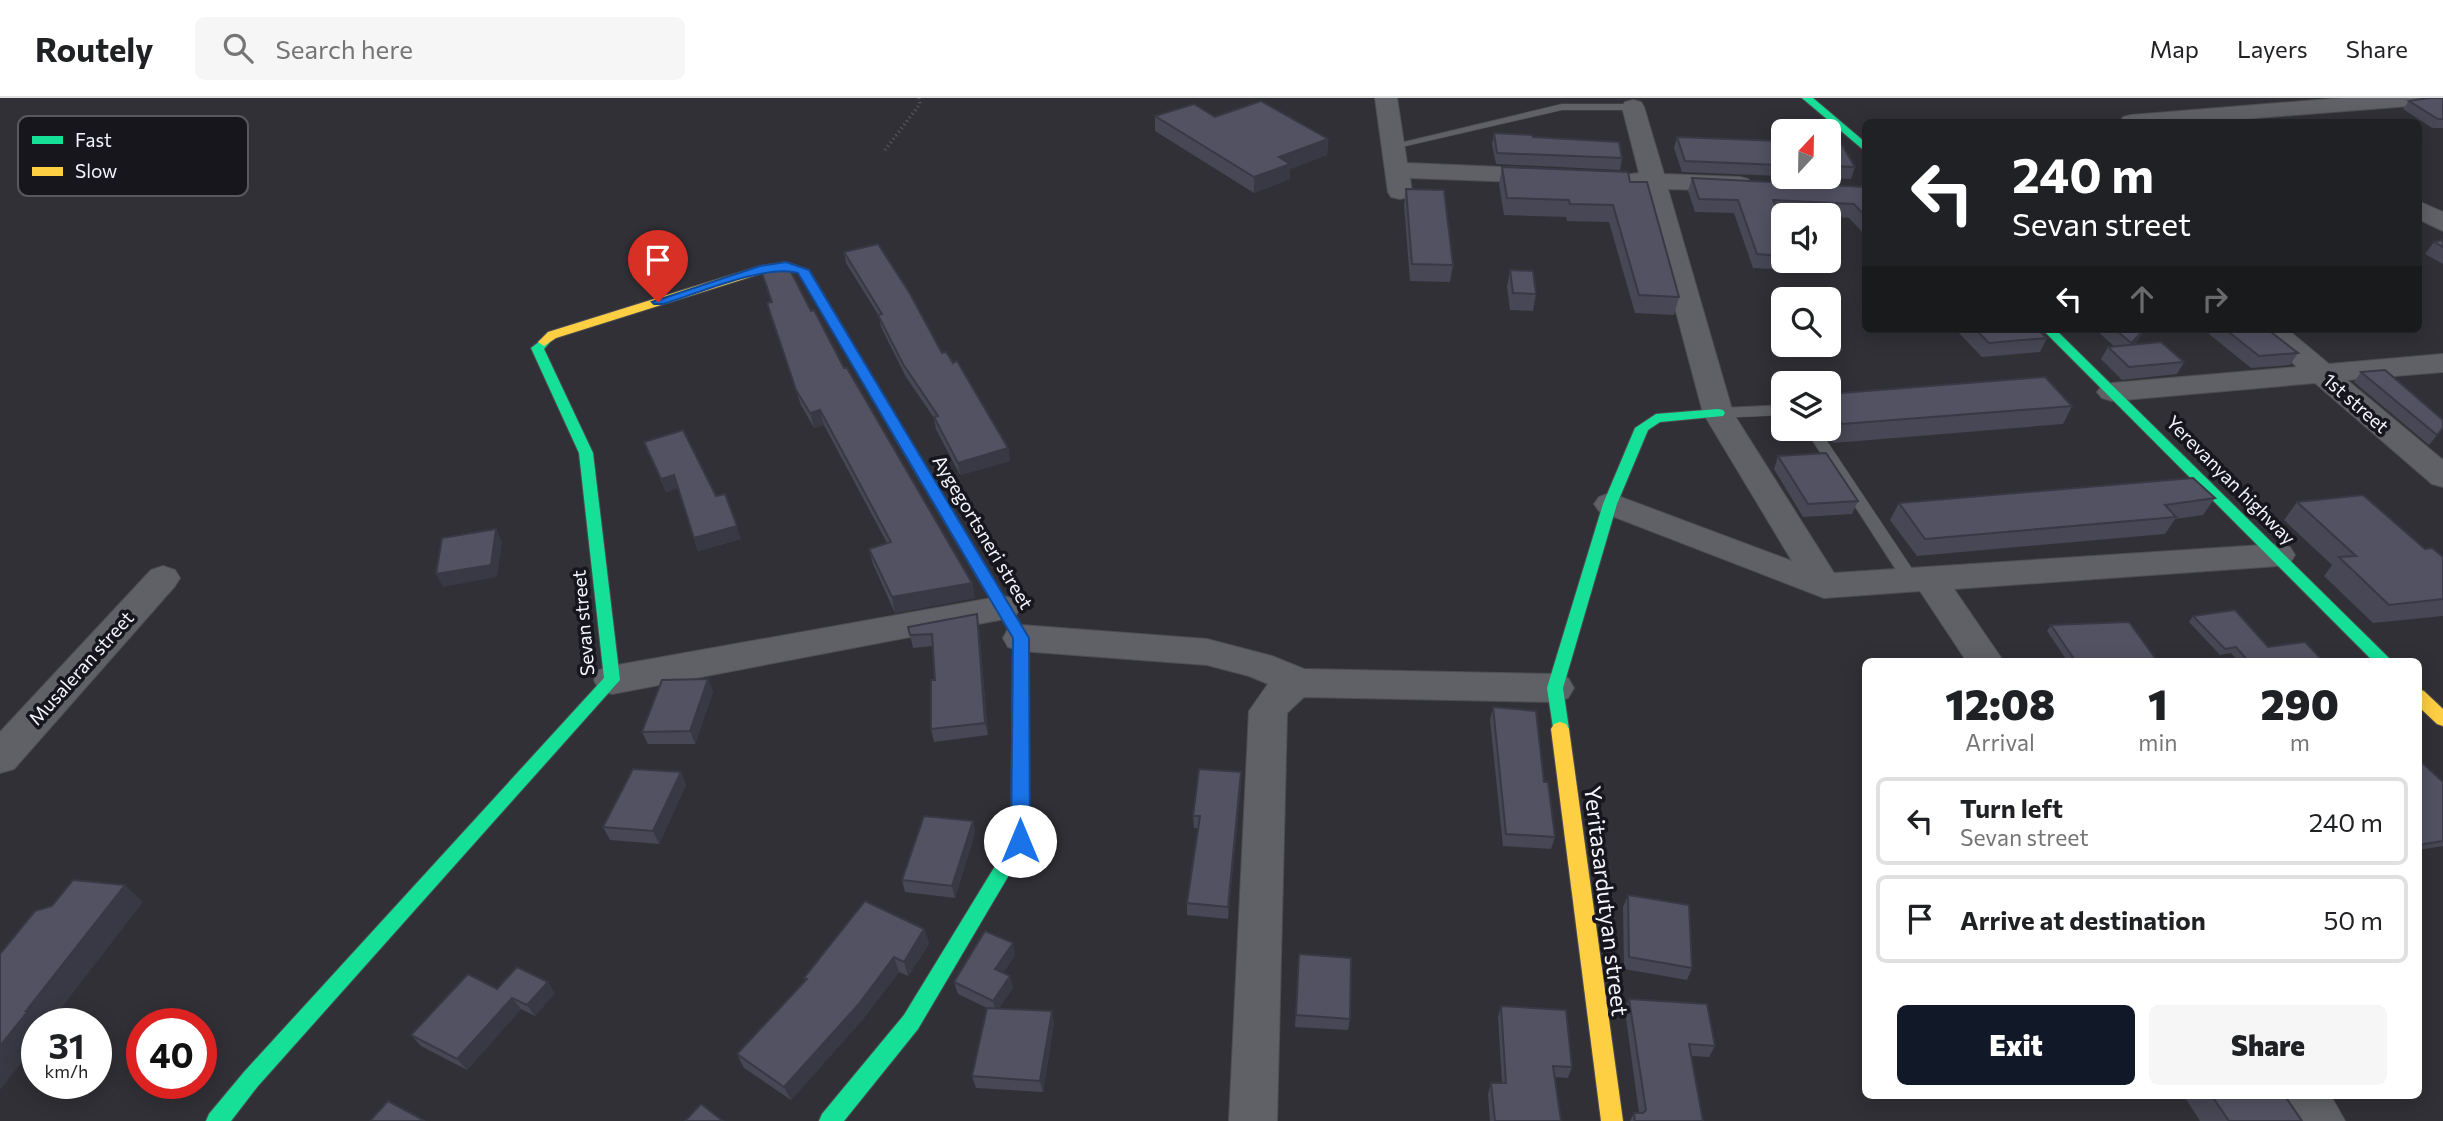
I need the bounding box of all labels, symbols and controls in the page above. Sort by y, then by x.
search box [195,17,685,80]
text: Routely [35,28,153,69]
icon: search [219,29,257,67]
text: Search here [275,33,413,64]
text: Map [2150,34,2199,63]
text: Layers [2237,34,2308,63]
text: Share [2346,34,2408,63]
legend [18,116,248,196]
north arrow [1771,119,1841,189]
map controls [1771,119,1841,441]
text: Fast [75,128,112,151]
text: 240 m [2012,143,2154,203]
icon: left [1897,147,1988,238]
text: Slow [75,159,117,182]
button: sound [1771,203,1841,273]
text: Sevan street [2012,203,2191,243]
pin [628,230,688,302]
icon: arrive [639,241,677,279]
icon: left [2050,280,2088,318]
icon: ahead [2123,280,2161,318]
icon: right [2196,280,2234,318]
button: search [1771,287,1841,357]
street label: 1st street [2319,368,2394,438]
button: layers [1771,371,1841,441]
street label: Yerevanyan highway [2162,410,2301,549]
street label: Aygegortsneri street [928,450,1039,613]
street label: Sevan street [566,569,599,677]
street label: Musaleran street [23,606,138,729]
text: 12:08 [1945,677,2055,729]
text: 1 [2148,677,2168,729]
text: 290 [2261,677,2339,729]
text: Arrival [1965,728,2035,756]
text: min [2138,728,2177,756]
text: m [2290,728,2310,756]
street label: Yeritasardutyan street [1579,784,1635,1018]
text: Turn left [1960,792,2063,823]
icon: left [1901,802,1939,840]
position arrow [983,804,1057,878]
text: 240 m [2309,806,2383,837]
text: Sevan street [1960,823,2089,851]
icon: arrive [1901,900,1939,938]
text: Arrive at destination [1960,904,2206,935]
text: 50 m [2323,904,2383,935]
button: Exit [1897,1005,2135,1085]
button: Share [2149,1005,2387,1085]
speed limit sign: 40 [126,1008,217,1099]
text: 31 [48,1023,85,1066]
text: km/h [45,1060,88,1082]

